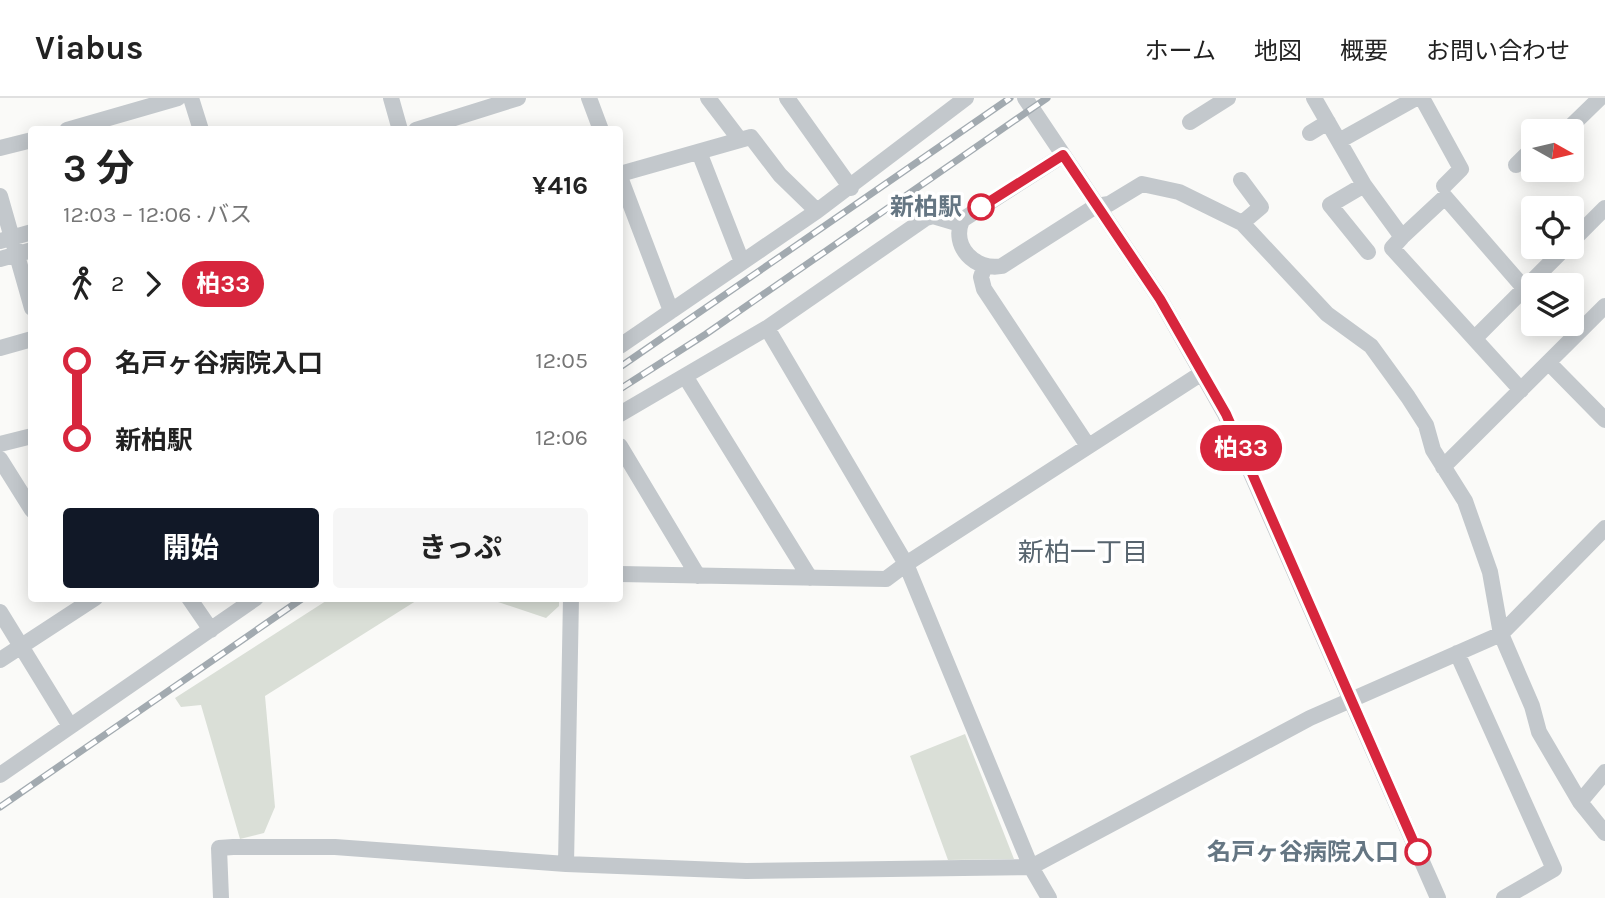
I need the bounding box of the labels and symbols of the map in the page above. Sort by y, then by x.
north arrow [1521,119,1584,182]
place label: 新柏駅 [890,193,962,221]
marker: 新柏駅 [968,194,994,220]
line badge: 柏33 [1201,425,1281,471]
district label: 新柏一丁目 [1018,537,1148,568]
place label: 名戸ヶ谷病院入口 [1207,838,1399,866]
marker: 名戸ヶ谷病院入口 [1405,839,1431,865]

